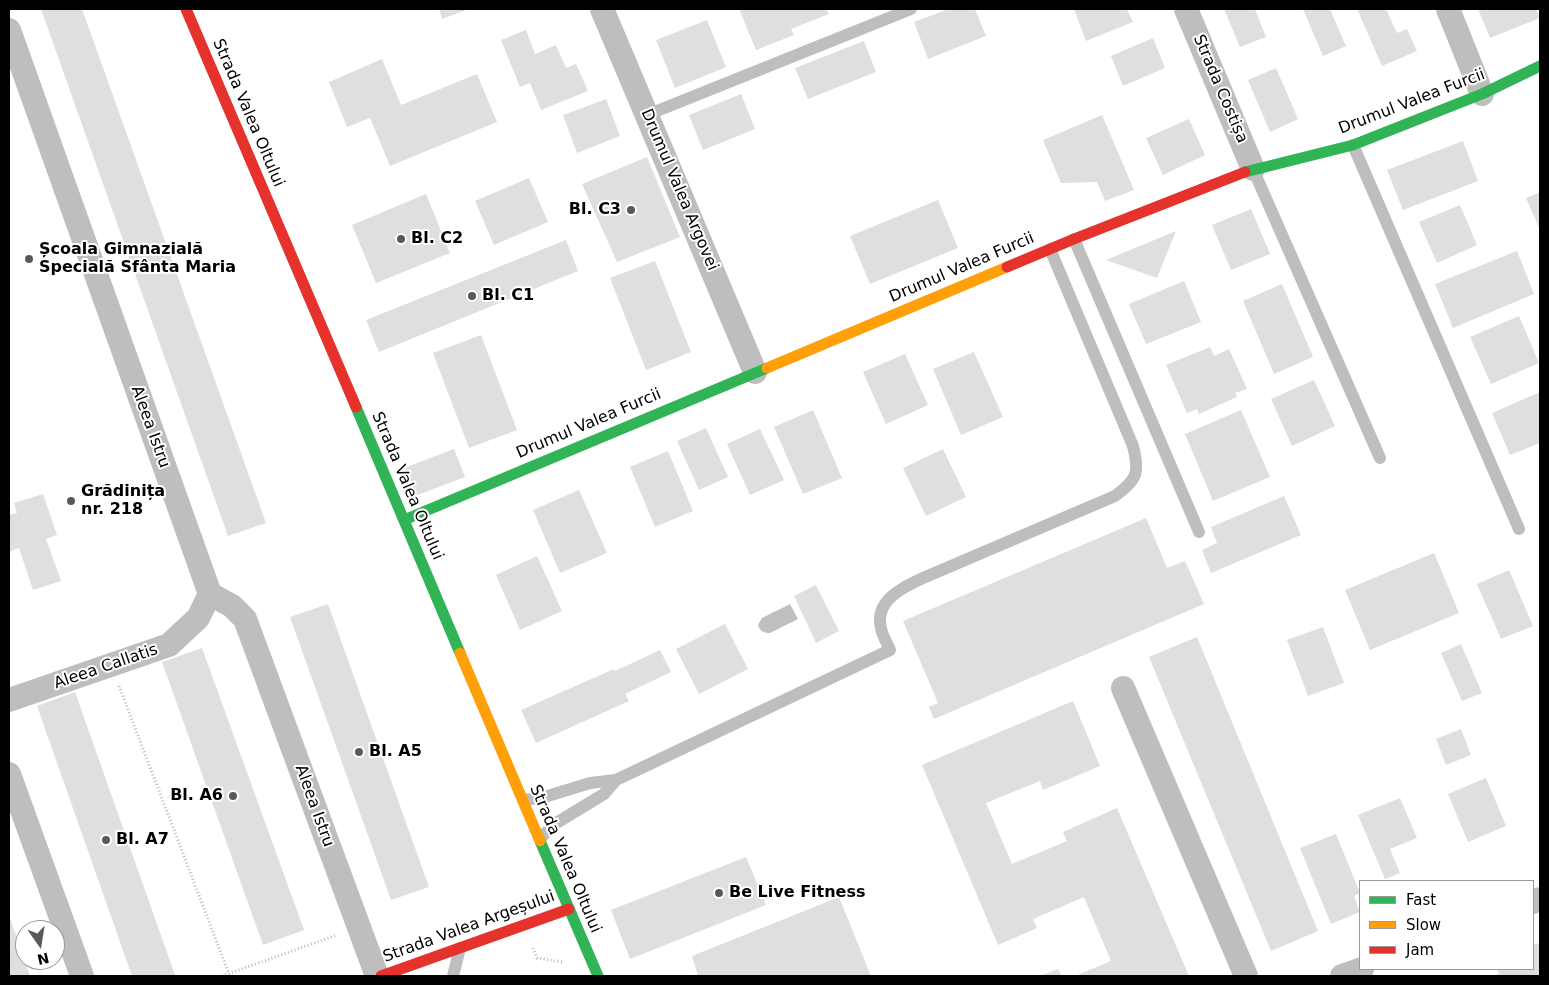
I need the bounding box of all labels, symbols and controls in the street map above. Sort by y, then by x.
street label: Strada Costișa [1188,32,1252,146]
street label: Strada Valea Oltului [208,36,288,190]
street label: Drumul Valea Furcii [1336,65,1488,139]
street label: Drumul Valea Argovei [636,106,722,274]
place label: Bl. C3 [569,200,621,220]
marker: Bl. C3 [625,204,637,216]
place label: Bl. C2 [411,229,463,249]
street label: Drumul Valea Furcii [887,229,1037,307]
marker: Bl. C2 [395,233,407,245]
place label: Școala Gimnazială Specială Sfânta Maria [39,240,236,278]
marker: Școala Gimnazială Specială Sfânta Maria [23,253,35,265]
place label: Bl. C1 [482,286,534,306]
marker: Bl. C1 [466,290,478,302]
street label: Aleea Istru [126,383,174,471]
street label: Drumul Valea Furcii [514,385,664,463]
street label: Strada Valea Oltului [367,409,447,563]
place label: Grădinița nr. 218 [81,482,165,520]
marker: Grădinița nr. 218 [65,495,77,507]
street label: Aleea Callatis [51,640,161,694]
place label: Bl. A5 [369,742,422,762]
marker: Bl. A5 [353,746,365,758]
street label: Aleea Istru [290,762,338,850]
street label: Strada Valea Oltului [525,782,605,936]
place label: Bl. A6 [170,786,223,806]
marker: Bl. A6 [227,790,239,802]
place label: Bl. A7 [116,830,169,850]
marker: Bl. A7 [100,834,112,846]
legend [1359,880,1534,970]
place label: Be Live Fitness [729,883,866,903]
street label: Strada Valea Argeșului [381,887,557,967]
marker: Be Live Fitness [713,887,725,899]
text: Fast [1406,891,1436,909]
text: Slow [1406,916,1441,934]
north arrow [15,920,65,970]
text: Jam [1406,941,1434,959]
text: N [36,950,51,968]

